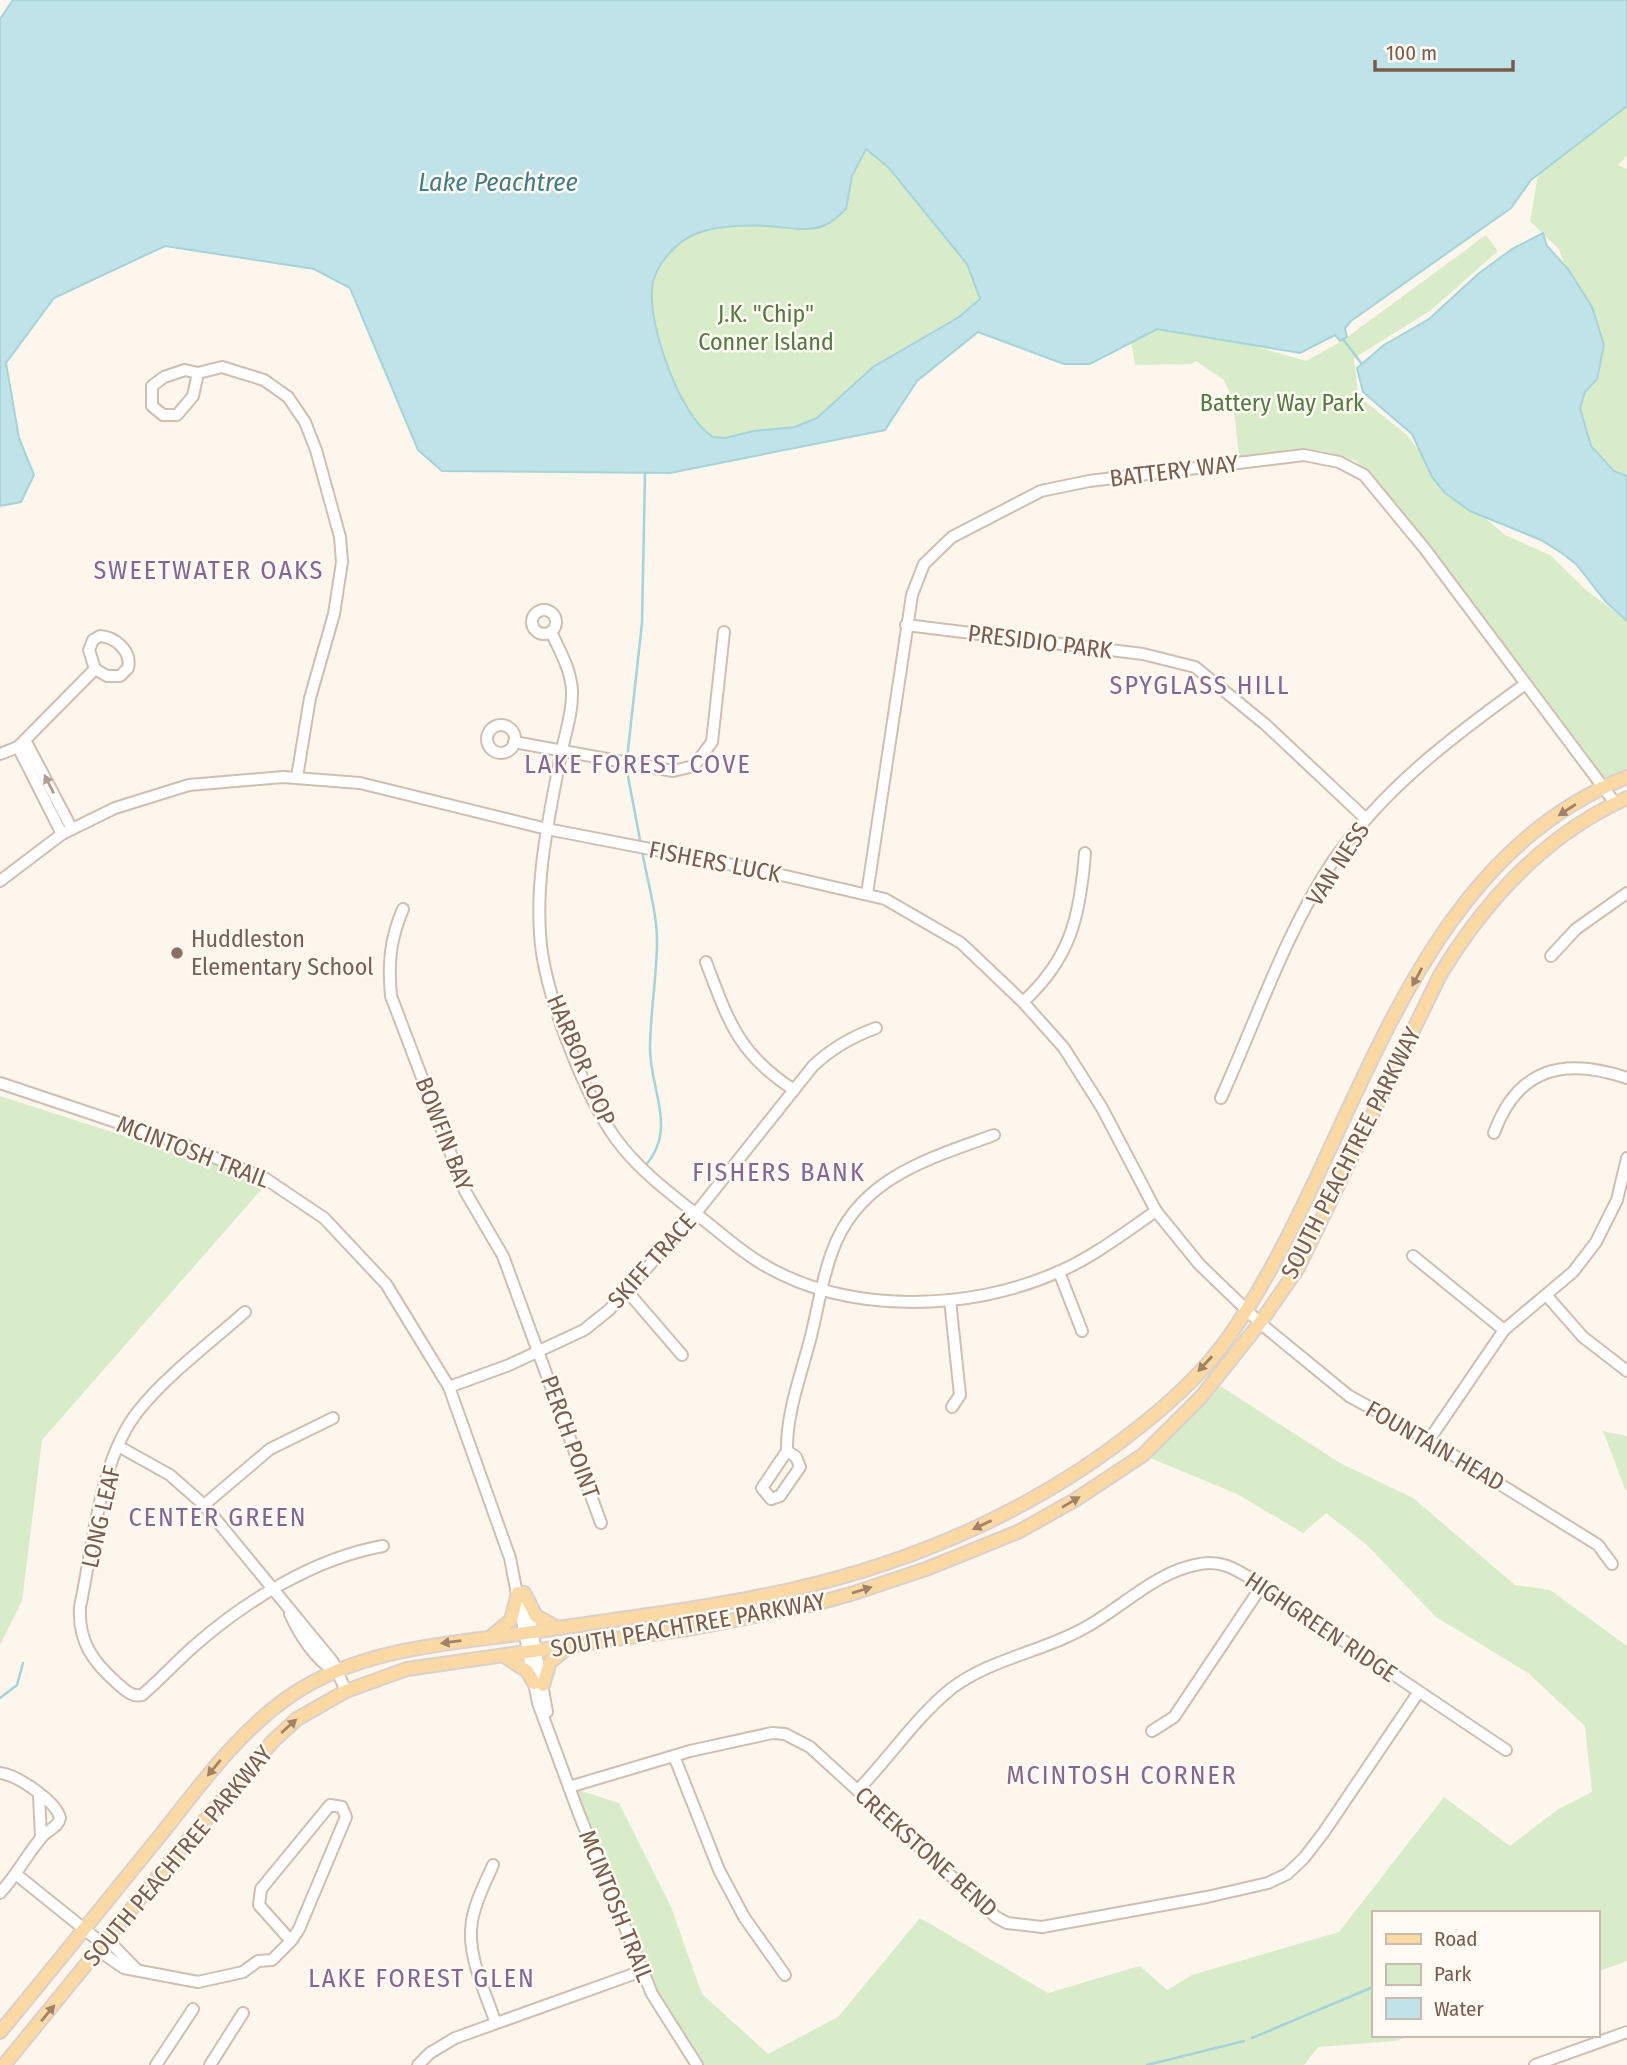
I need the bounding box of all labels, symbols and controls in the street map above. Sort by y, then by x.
scale bar [1375,28,1513,72]
text: 100 m [1386,40,1437,66]
water label: Lake Peachtree [418,167,578,198]
park label: J.K. "Chip" Conner Island [698,300,834,356]
park label: Battery Way Park [1200,389,1365,417]
street label: BATTERY WAY [1108,449,1240,493]
district label: SWEETWATER OAKS [93,555,325,586]
street label: PRESIDIO PARK [966,619,1114,665]
district label: SPYGLASS HILL [1110,670,1290,701]
district label: LAKE FOREST COVE [524,749,752,780]
one-way arrow [44,774,55,794]
one-way arrow [1557,803,1577,816]
street label: VAN NESS [1301,817,1375,911]
street label: FISHERS LUCK [647,835,784,889]
place label: Huddleston Elementary School [191,925,374,981]
marker: Huddleston Elementary School [169,945,185,961]
one-way arrow [1411,967,1423,986]
street label: HARBOR LOOP [541,990,621,1130]
street label: SOUTH PEACHTREE PARKWAY [1275,1023,1427,1283]
street label: BOWFIN BAY [410,1073,479,1195]
street label: MCINTOSH TRAIL [113,1110,274,1194]
district label: FISHERS BANK [692,1157,866,1188]
street label: SKIFF TRACE [602,1208,702,1314]
one-way arrow [1197,1355,1213,1373]
street label: PERCH POINT [535,1372,605,1502]
street label: FOUNTAIN HEAD [1361,1395,1509,1497]
street label: LONG LEAF [76,1463,126,1571]
one-way arrow [1062,1495,1081,1508]
district label: CENTER GREEN [129,1502,307,1533]
one-way arrow [972,1519,992,1531]
street label: HIGHGREEN RIDGE [1240,1566,1402,1688]
one-way arrow [852,1585,873,1595]
street label: SOUTH PEACHTREE PARKWAY [548,1587,828,1663]
one-way arrow [440,1636,462,1647]
one-way arrow [280,1719,297,1735]
street label: SOUTH PEACHTREE PARKWAY [78,1740,278,1972]
one-way arrow [207,1759,222,1777]
district label: MCINTOSH CORNER [1006,1760,1238,1791]
street label: CREEKSTONE BEND [849,1781,1003,1923]
street label: MCINTOSH TRAIL [573,1826,659,1986]
legend [1372,1911,1599,2037]
text: Road [1434,1926,1478,1952]
text: Park [1434,1961,1472,1987]
district label: LAKE FOREST GLEN [308,1963,536,1994]
text: Water [1434,1996,1484,2022]
one-way arrow [40,2004,55,2021]

